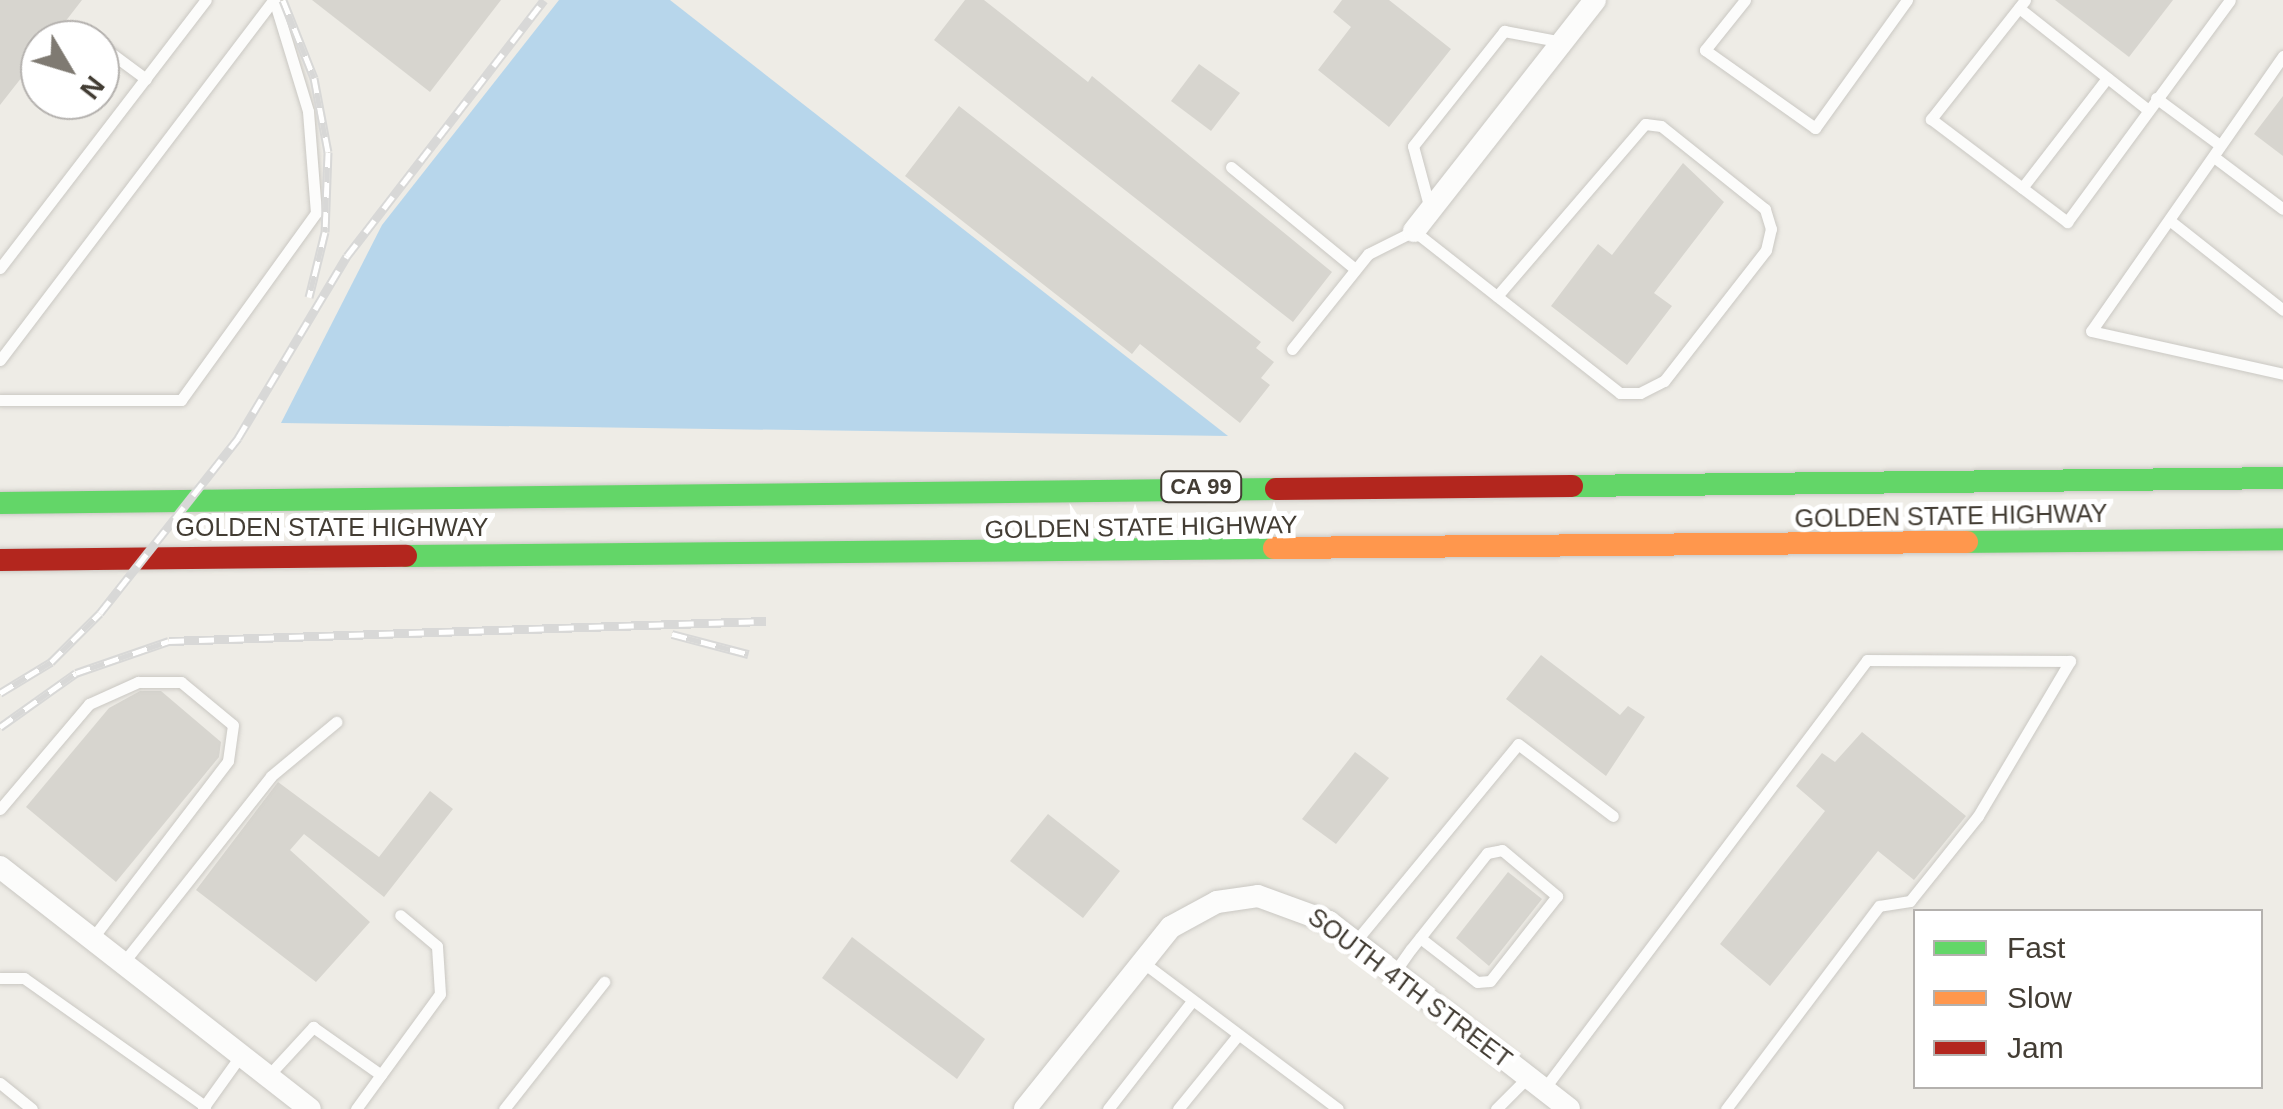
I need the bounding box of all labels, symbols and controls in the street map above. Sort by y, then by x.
north arrow [20,20,120,120]
text: N [74,70,111,105]
road number: CA 99 [1158,470,1244,504]
street label: GOLDEN STATE HIGHWAY [1794,498,2108,534]
street label: GOLDEN STATE HIGHWAY [984,509,1298,545]
street label: GOLDEN STATE HIGHWAY [176,512,488,542]
street label: SOUTH 4TH STREET [1302,902,1518,1074]
legend [1913,909,2263,1089]
text: Fast [2007,931,2065,964]
text: Slow [2007,981,2072,1014]
text: Jam [2007,1031,2064,1064]

